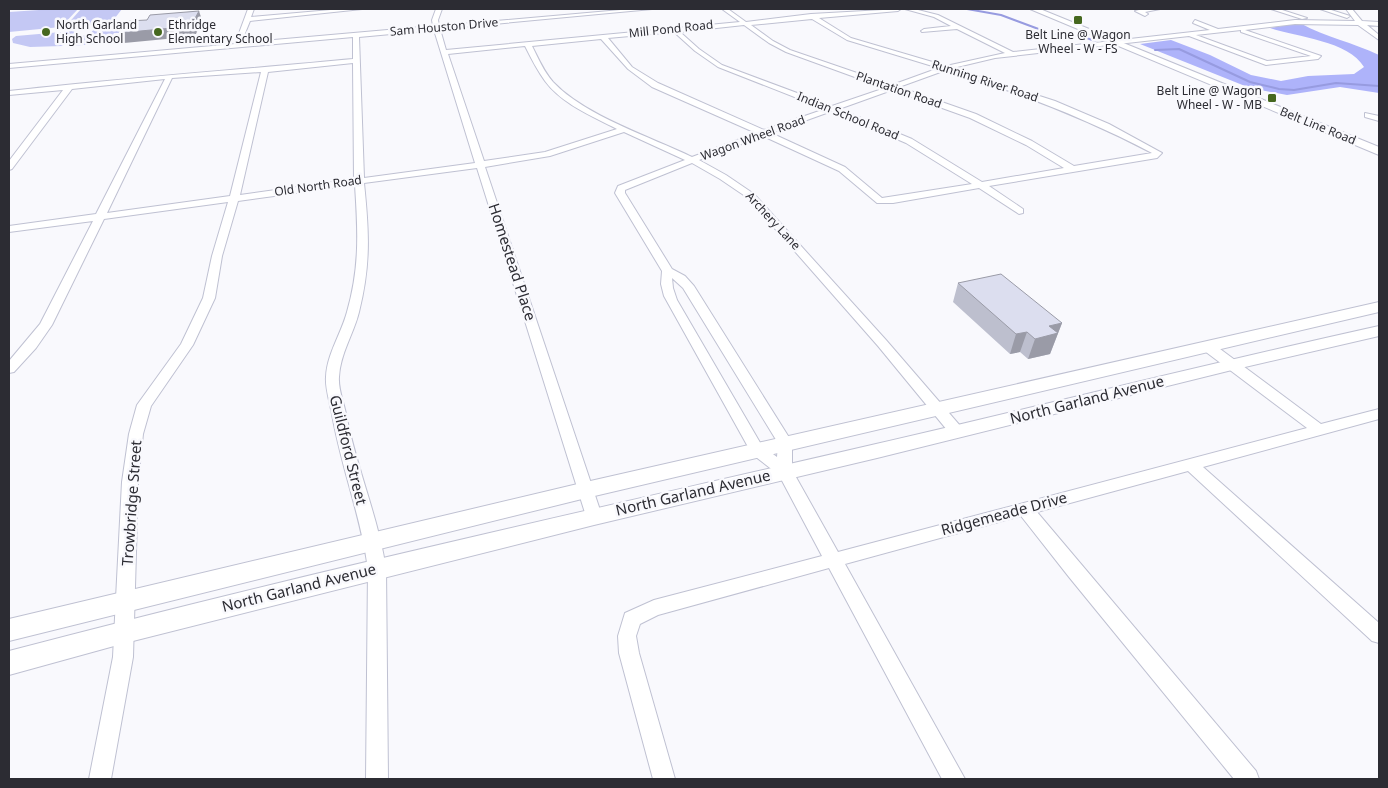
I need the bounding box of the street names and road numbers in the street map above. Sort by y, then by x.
street label: Sam Houston Drive [389,13,499,40]
street label: Mill Pond Road [628,16,714,41]
street label: Running River Road [930,55,1041,106]
street label: Plantation Road [854,67,944,112]
street label: Indian School Road [795,87,902,144]
street label: Belt Line Road [1278,103,1359,149]
street label: Wagon Wheel Road [698,111,807,164]
street label: Old North Road [273,171,363,200]
street label: Archery Lane [742,188,805,254]
street label: Homestead Place [485,200,541,323]
street label: North Garland Avenue [1008,370,1166,428]
street label: Guildford Street [326,393,372,507]
street label: Trowbridge Street [117,439,145,566]
street label: North Garland Avenue [613,464,772,520]
street label: Ridgemeade Drive [939,487,1069,539]
street label: North Garland Avenue [220,558,378,616]

